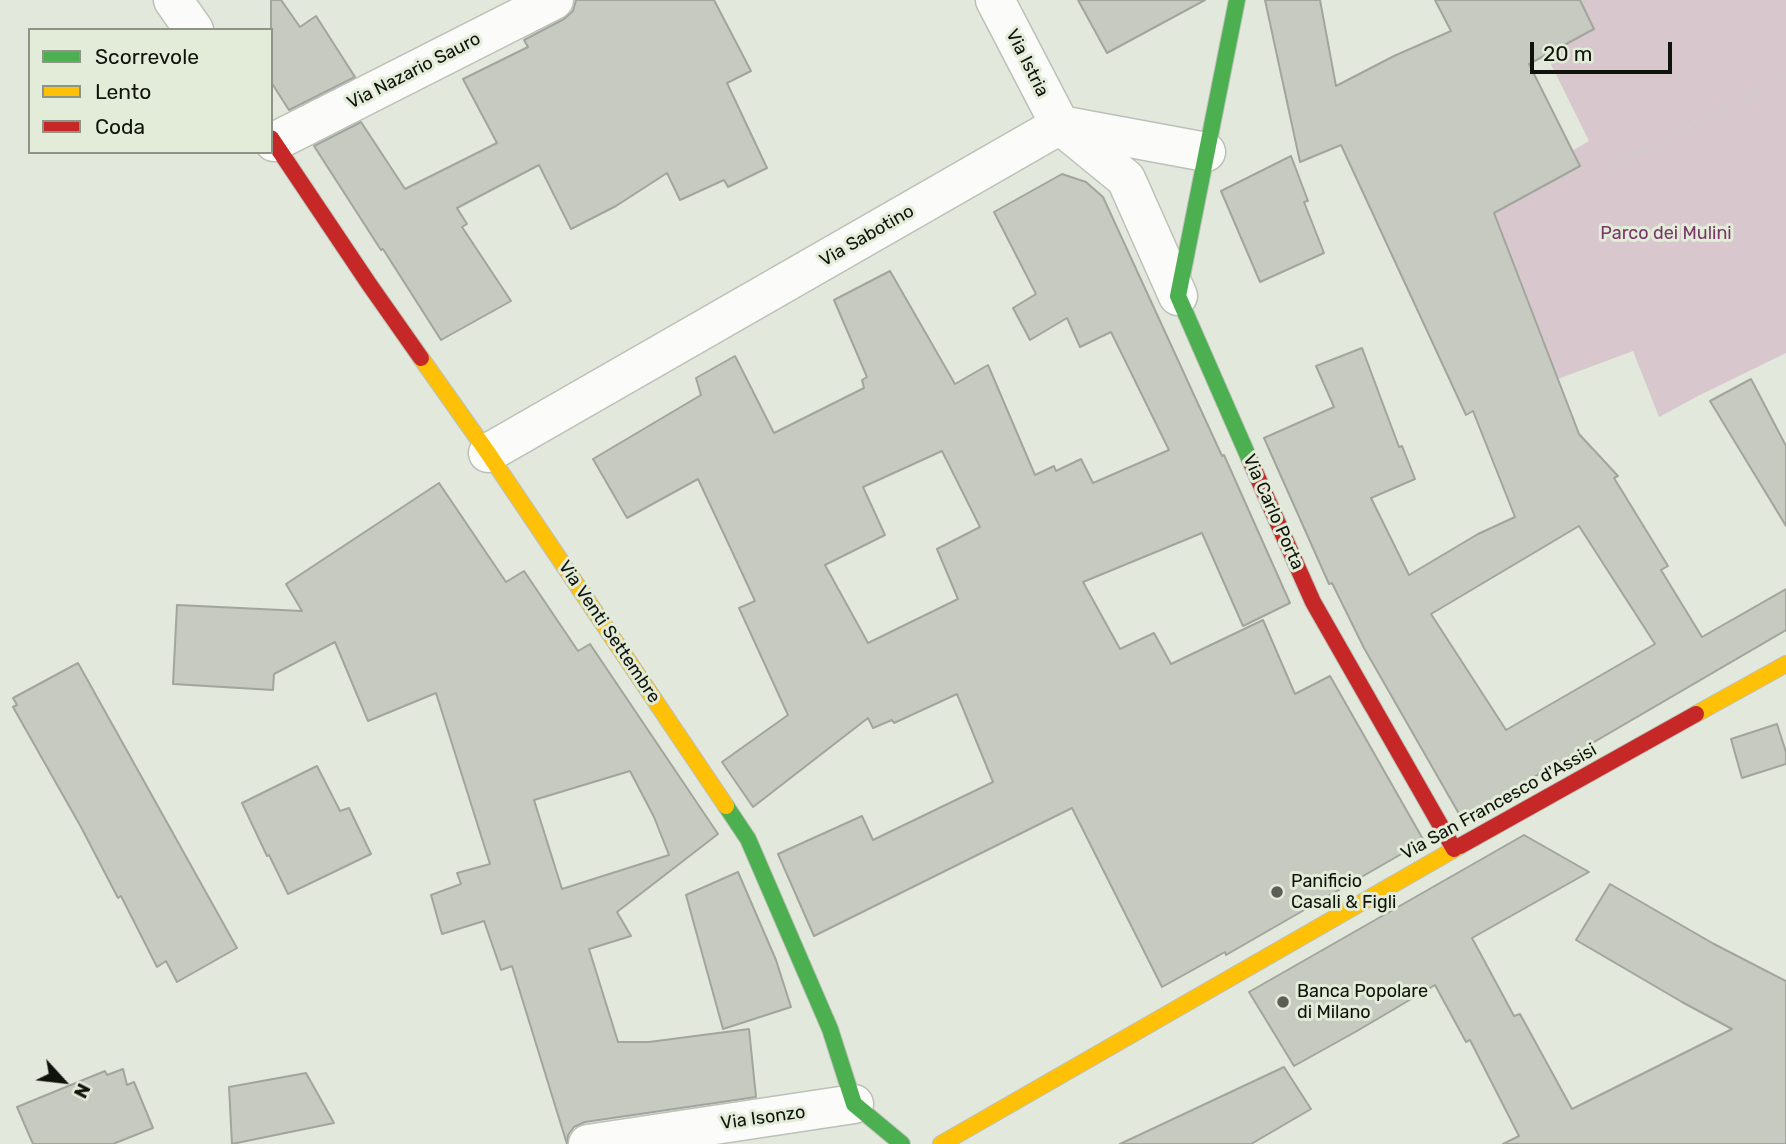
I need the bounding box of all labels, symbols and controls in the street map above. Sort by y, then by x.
street label: Via Istria [1001,26,1053,100]
legend [28,28,273,154]
street label: Via Nazario Sauro [344,28,484,114]
scale bar [1534,28,1676,72]
text: 20 m [1543,41,1592,66]
text: Scorrevole [95,44,199,69]
text: Lento [95,79,151,104]
text: Coda [95,114,145,139]
street label: Via Sabotino [816,200,918,272]
park label: Parco dei Mulini [1600,223,1732,245]
street label: Via Carlo Porta [1238,451,1308,573]
street label: Via Venti Settembre [553,557,665,707]
street label: Via San Francesco d'Assisi [1397,739,1601,865]
place label: Panificio Casali & Figli [1291,871,1396,914]
marker: Panificio Casali & Figli [1269,884,1285,900]
place label: Banca Popolare di Milano [1297,981,1428,1024]
marker: Banca Popolare di Milano [1275,994,1291,1010]
north arrow [28,1046,98,1116]
text: N [69,1079,96,1102]
street label: Via Isonzo [719,1101,807,1135]

